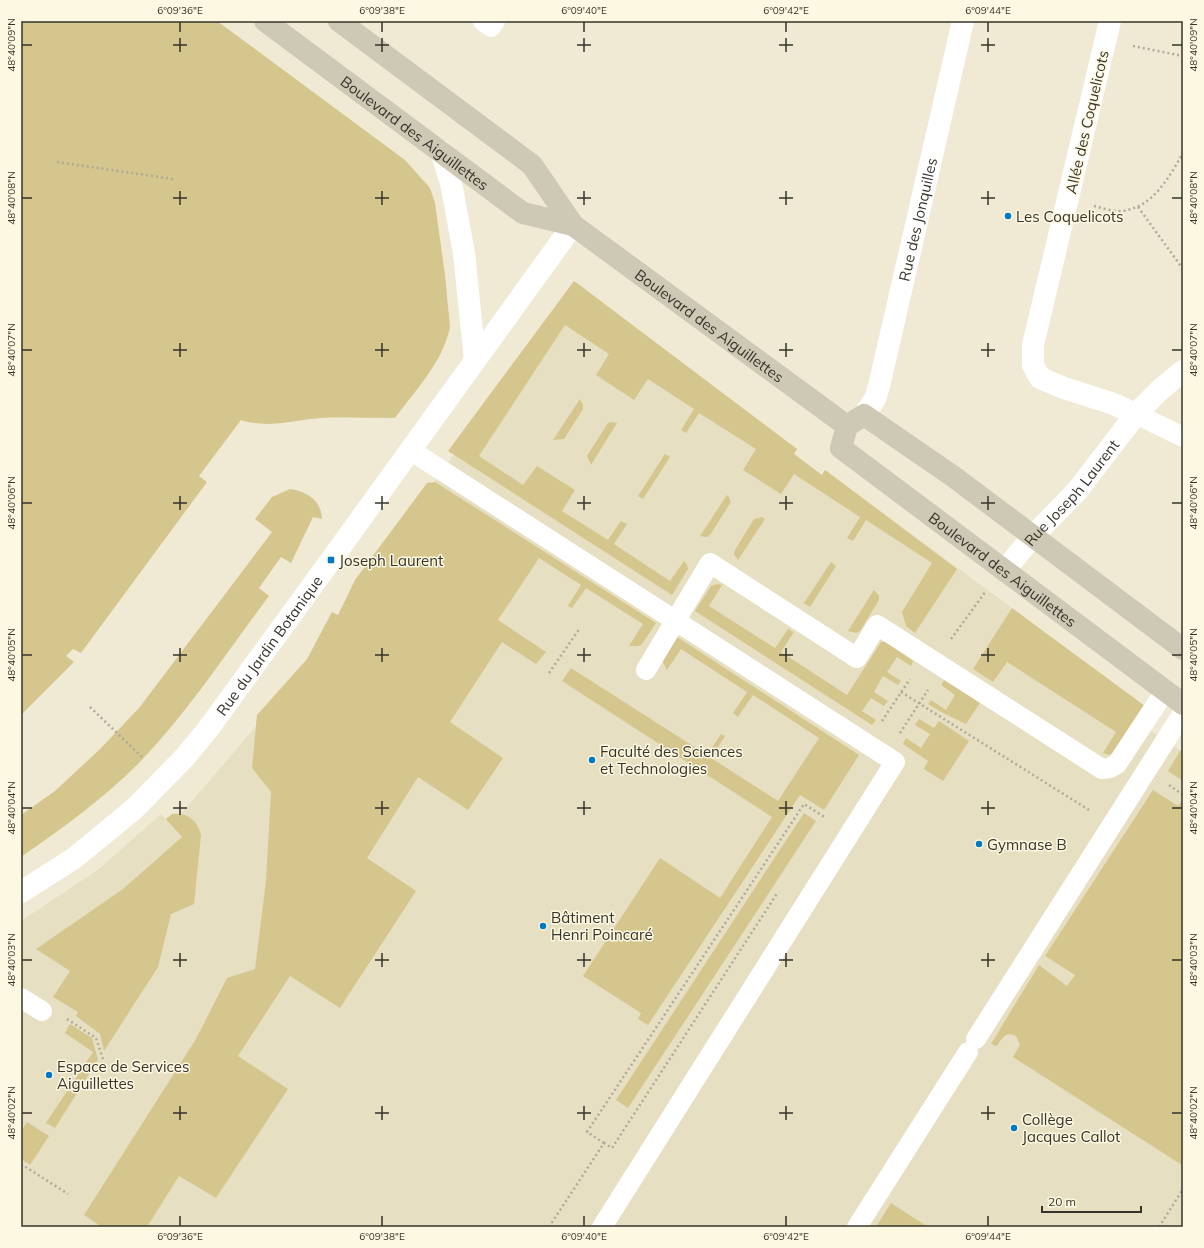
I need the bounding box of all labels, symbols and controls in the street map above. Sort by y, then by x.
text: 6°09'36"E [157,4,203,17]
text: 6°09'38"E [359,4,405,17]
text: 6°09'40"E [561,4,607,17]
text: 6°09'42"E [763,4,809,17]
text: 6°09'44"E [965,4,1011,17]
text: 48°40'09"N [5,18,18,72]
text: 48°40'09"N [1187,18,1200,72]
street label: Allée des Coquelicots [1061,48,1113,196]
street label: Boulevard des Aiguillettes [337,71,493,194]
street label: Rue des Jonquilles [894,156,941,283]
text: 48°40'08"N [5,171,18,225]
text: 48°40'08"N [1187,171,1200,225]
place label: Les Coquelicots [1016,207,1123,226]
marker: Les Coquelicots [1003,211,1013,221]
street label: Boulevard des Aiguillettes [632,264,788,386]
text: 48°40'07"N [5,323,18,377]
text: 48°40'07"N [1187,323,1200,377]
street label: Rue Joseph Laurent [1019,435,1123,550]
text: 48°40'06"N [5,476,18,530]
text: 48°40'06"N [1187,476,1200,530]
street label: Boulevard des Aiguillettes [925,508,1081,631]
place label: Joseph Laurent [339,551,443,570]
marker: Joseph Laurent [326,555,336,565]
street label: Rue du Jardin Botanique [212,572,326,719]
text: 48°40'05"N [5,628,18,682]
text: 48°40'05"N [1187,628,1200,682]
place label: Faculté des Sciences et Technologies [600,742,743,778]
marker: Faculté des Sciences et Technologies [587,755,597,765]
text: 48°40'04"N [5,781,18,835]
text: 48°40'04"N [1187,781,1200,835]
place label: Gymnase B [987,835,1067,854]
marker: Gymnase B [974,839,984,849]
place label: Bâtiment Henri Poincaré [551,908,653,944]
marker: Bâtiment Henri Poincaré [538,921,548,931]
text: 48°40'03"N [5,933,18,987]
text: 48°40'03"N [1187,933,1200,987]
place label: Espace de Services Aiguillettes [57,1057,189,1093]
marker: Espace de Services Aiguillettes [44,1070,54,1080]
text: 48°40'02"N [5,1086,18,1140]
text: 48°40'02"N [1187,1086,1200,1140]
place label: Collège Jacques Callot [1022,1110,1120,1146]
marker: Collège Jacques Callot [1009,1123,1019,1133]
scale bar [1042,1188,1141,1214]
text: 20 m [1048,1194,1076,1209]
text: 6°09'36"E [157,1230,203,1243]
text: 6°09'38"E [359,1230,405,1243]
text: 6°09'40"E [561,1230,607,1243]
text: 6°09'42"E [763,1230,809,1243]
text: 6°09'44"E [965,1230,1011,1243]

